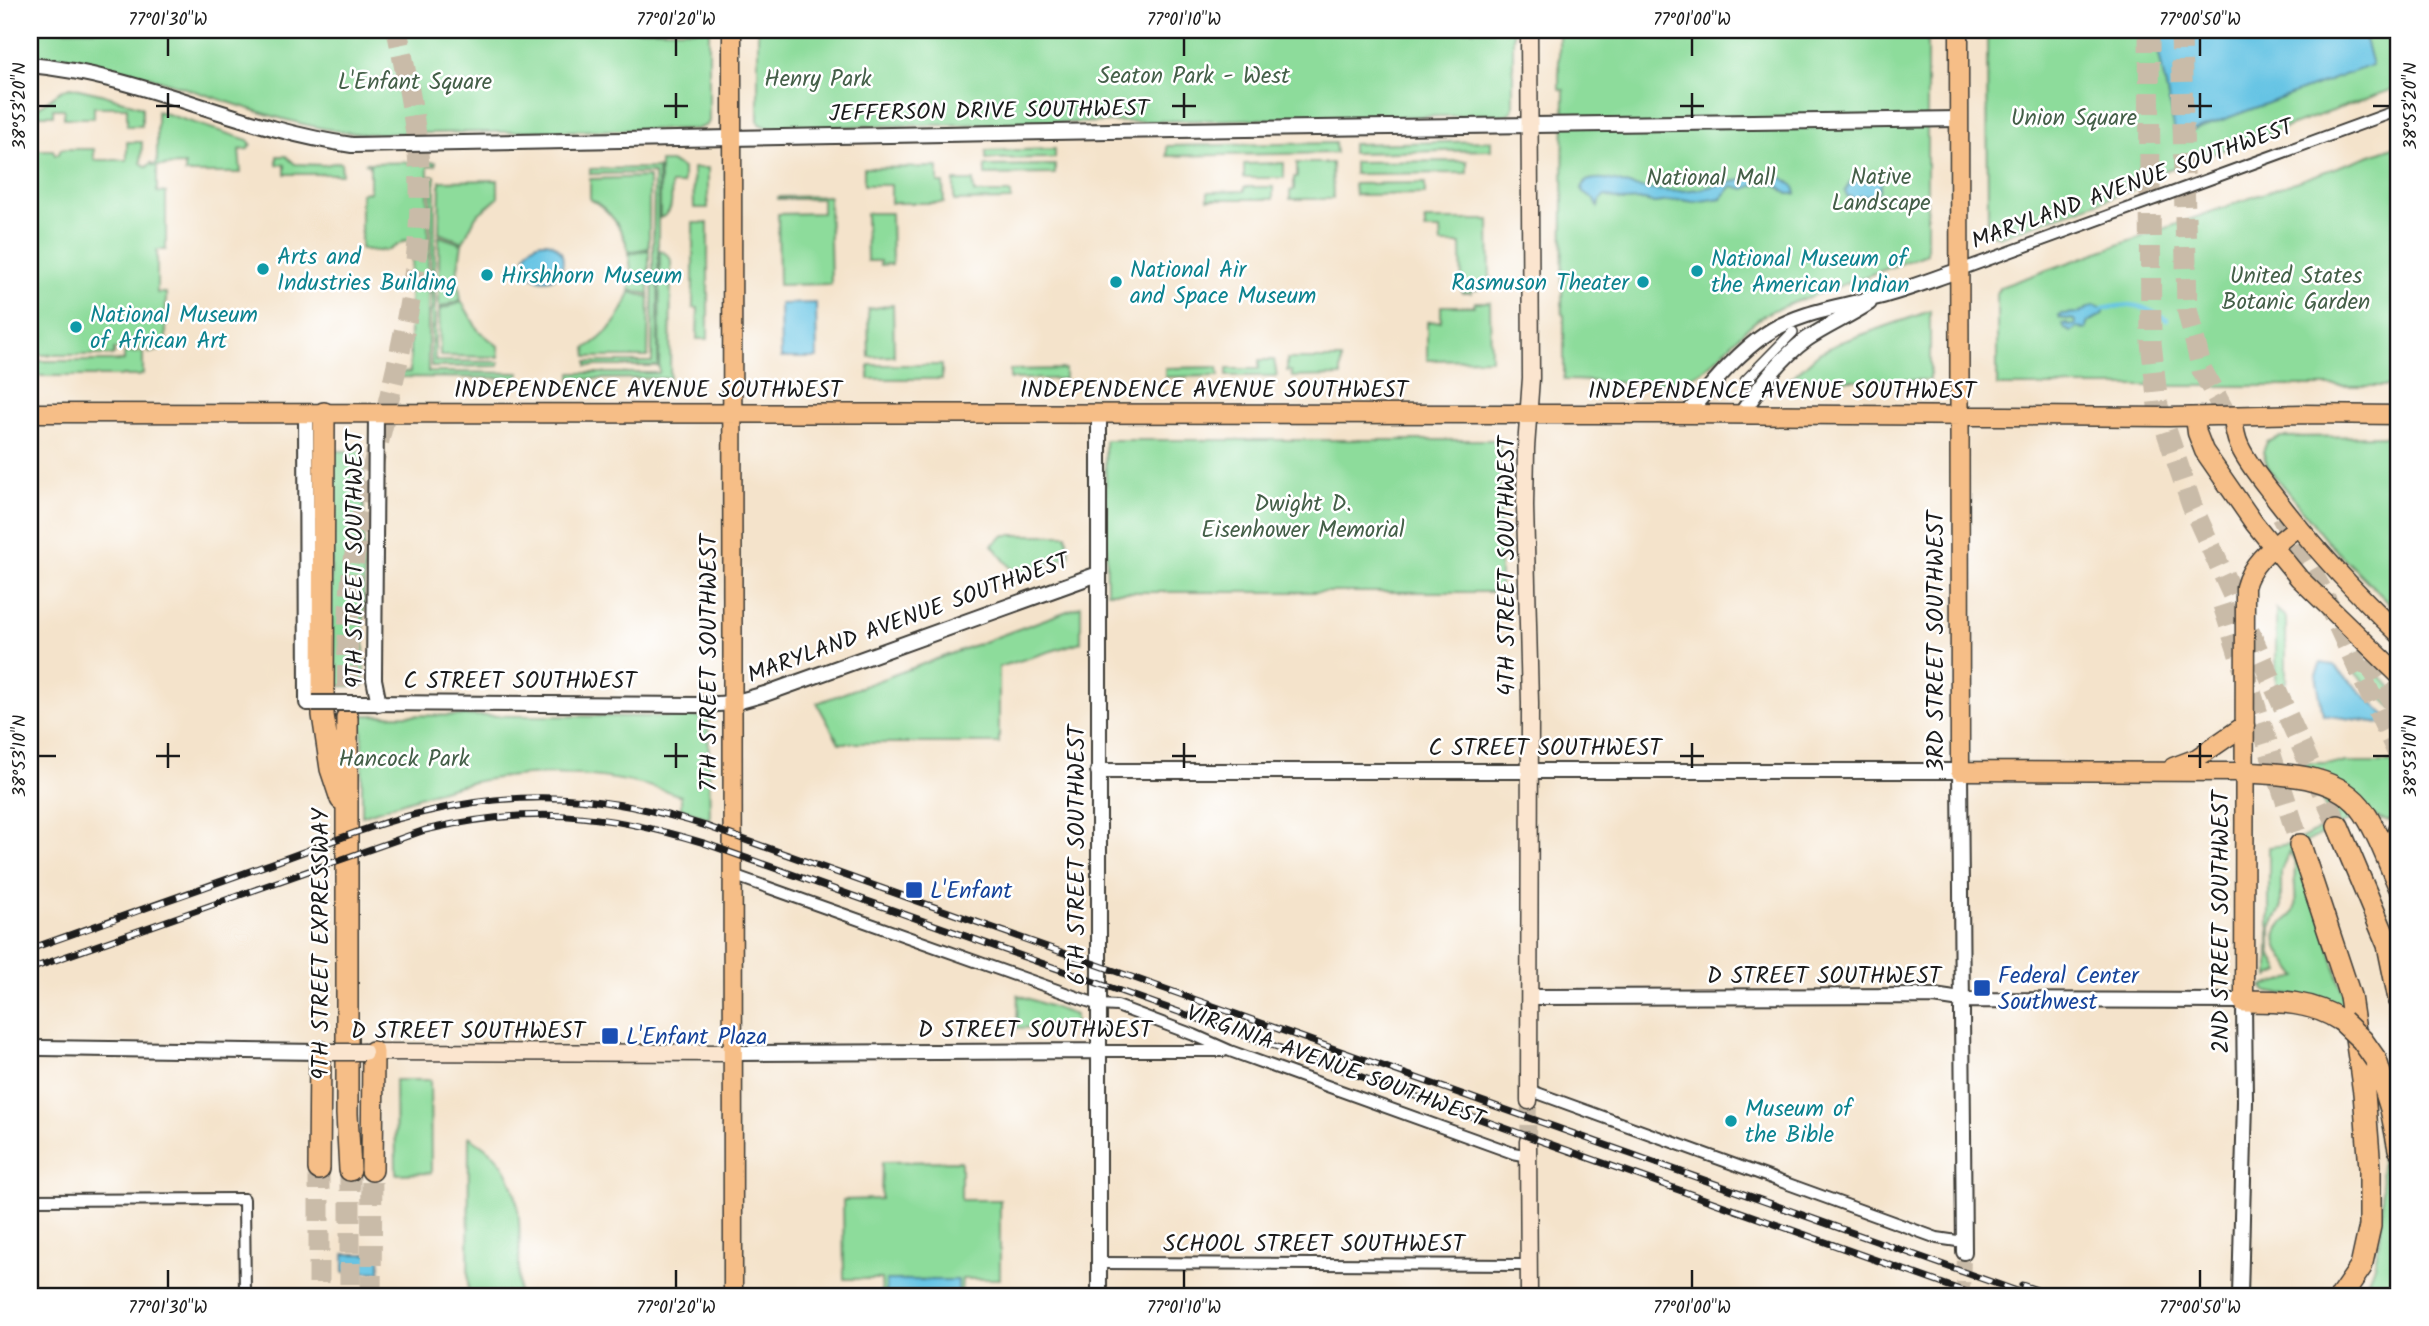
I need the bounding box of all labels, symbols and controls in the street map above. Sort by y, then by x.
text: 77°01'30"W [128,6,208,35]
text: 77°01'20"W [636,6,716,35]
text: 77°01'10"W [1147,6,1221,35]
text: 77°01'00"W [1653,6,1731,35]
text: 77°00'50"W [2159,6,2241,35]
park label: Seaton Park - West [1098,59,1291,95]
text: 38°53'20"N [6,62,35,150]
park label: Henry Park [764,62,872,98]
text: 38°53'20"N [2397,62,2426,150]
park label: L'Enfant Square [338,65,492,101]
street label: JEFFERSON DRIVE SOUTHWEST [829,91,1151,133]
park label: Union Square [2011,101,2137,137]
street label: MARYLAND AVENUE SOUTHWEST [1967,109,2300,260]
park label: Native Landscape [1831,160,1931,222]
park label: National Mall [1646,161,1776,197]
place label: Arts and Industries Building [277,240,457,302]
place label: National Museum of the American Indian [1711,242,1909,304]
place label: National Air and Space Museum [1130,253,1316,315]
place label: Hirshhorn Museum [501,259,682,295]
park label: United States Botanic Garden [2222,259,2370,321]
marker: Arts and Industries Building [255,261,271,277]
marker: National Museum of the American Indian [1689,263,1705,279]
place label: Rasmuson Theater [1451,266,1630,302]
marker: Hirshhorn Museum [479,267,495,283]
marker: National Air and Space Museum [1108,274,1124,290]
marker: Rasmuson Theater [1635,274,1651,290]
place label: National Museum of African Art [90,298,258,360]
marker: National Museum of African Art [68,319,84,335]
street label: INDEPENDENCE AVENUE SOUTHWEST [454,373,844,409]
street label: INDEPENDENCE AVENUE SOUTHWEST [1020,373,1410,409]
street label: INDEPENDENCE AVENUE SOUTHWEST [1588,374,1978,410]
street label: 9TH STREET SOUTHWEST [338,428,374,688]
street label: 4TH STREET SOUTHWEST [1490,434,1526,696]
park label: Dwight D. Eisenhower Memorial [1201,487,1405,549]
street label: 3RD STREET SOUTHWEST [1919,509,1955,771]
street label: 7TH STREET SOUTHWEST [692,532,728,792]
street label: MARYLAND AVENUE SOUTHWEST [743,543,1076,694]
street label: C STREET SOUTHWEST [403,664,638,700]
text: 38°53'10"N [6,715,35,797]
text: 38°53'10"N [2397,715,2426,797]
street label: 6TH STREET SOUTHWEST [1060,723,1096,985]
street label: C STREET SOUTHWEST [1428,731,1663,767]
park label: Hancock Park [338,742,470,778]
street label: 2ND STREET SOUTHWEST [2204,789,2240,1054]
street label: 9TH STREET EXPRESSWAY [304,808,340,1080]
place label: L'Enfant [930,874,1013,910]
marker: L'Enfant [904,880,924,900]
street label: D STREET SOUTHWEST [1707,959,1943,995]
place label: Federal Center Southwest [1998,959,2140,1021]
marker: Federal Center Southwest [1972,978,1992,998]
street label: VIRGINIA AVENUE SOUTHWEST [1181,996,1491,1138]
street label: D STREET SOUTHWEST [918,1013,1154,1049]
street label: D STREET SOUTHWEST [351,1014,587,1050]
place label: L'Enfant Plaza [626,1020,767,1056]
marker: L'Enfant Plaza [600,1026,620,1046]
place label: Museum of the Bible [1745,1092,1854,1154]
marker: Museum of the Bible [1723,1113,1739,1129]
street label: SCHOOL STREET SOUTHWEST [1163,1227,1466,1263]
text: 77°01'30"W [128,1294,208,1323]
text: 77°01'20"W [636,1294,716,1323]
text: 77°01'10"W [1147,1294,1221,1323]
text: 77°01'00"W [1653,1294,1731,1323]
text: 77°00'50"W [2159,1294,2241,1323]

